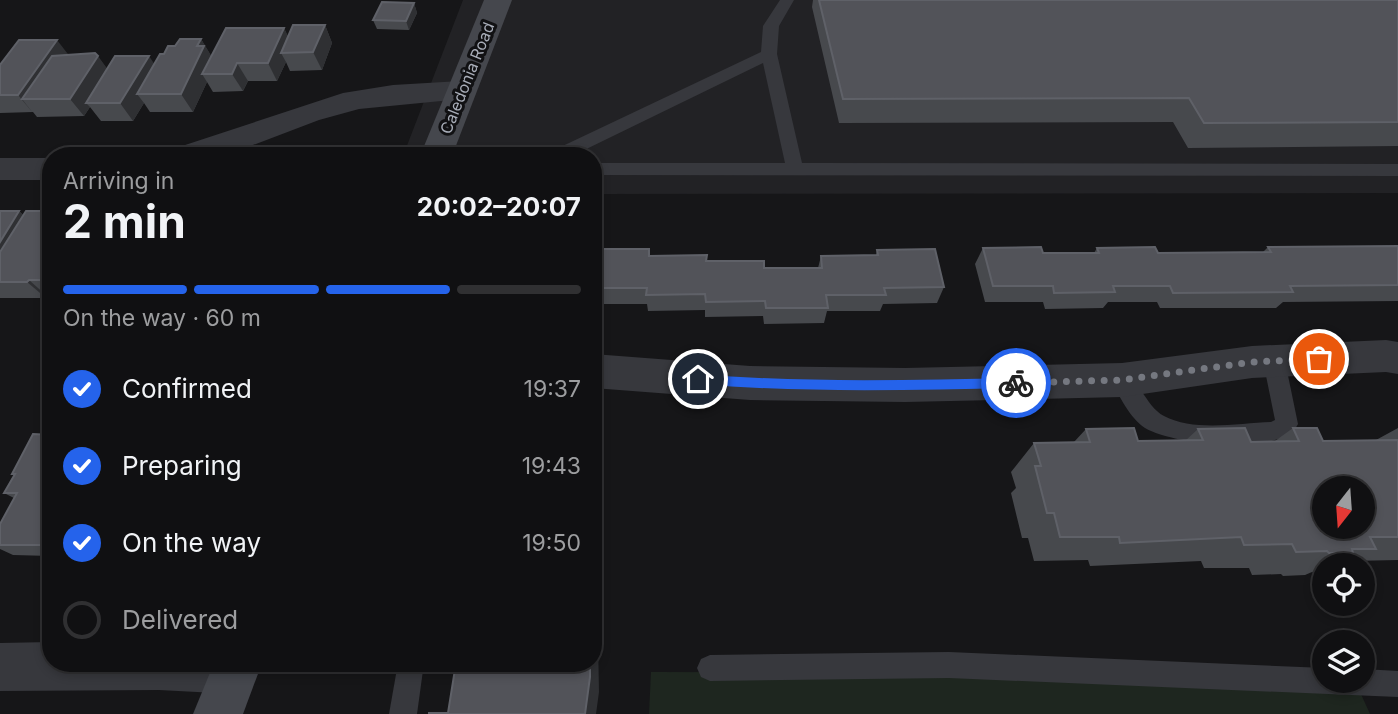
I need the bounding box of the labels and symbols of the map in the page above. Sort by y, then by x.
street label: Caledonia Road [436,19,498,137]
pin [1289,329,1349,389]
courier [981,348,1051,418]
pin [668,349,728,409]
north arrow [1312,476,1376,539]

